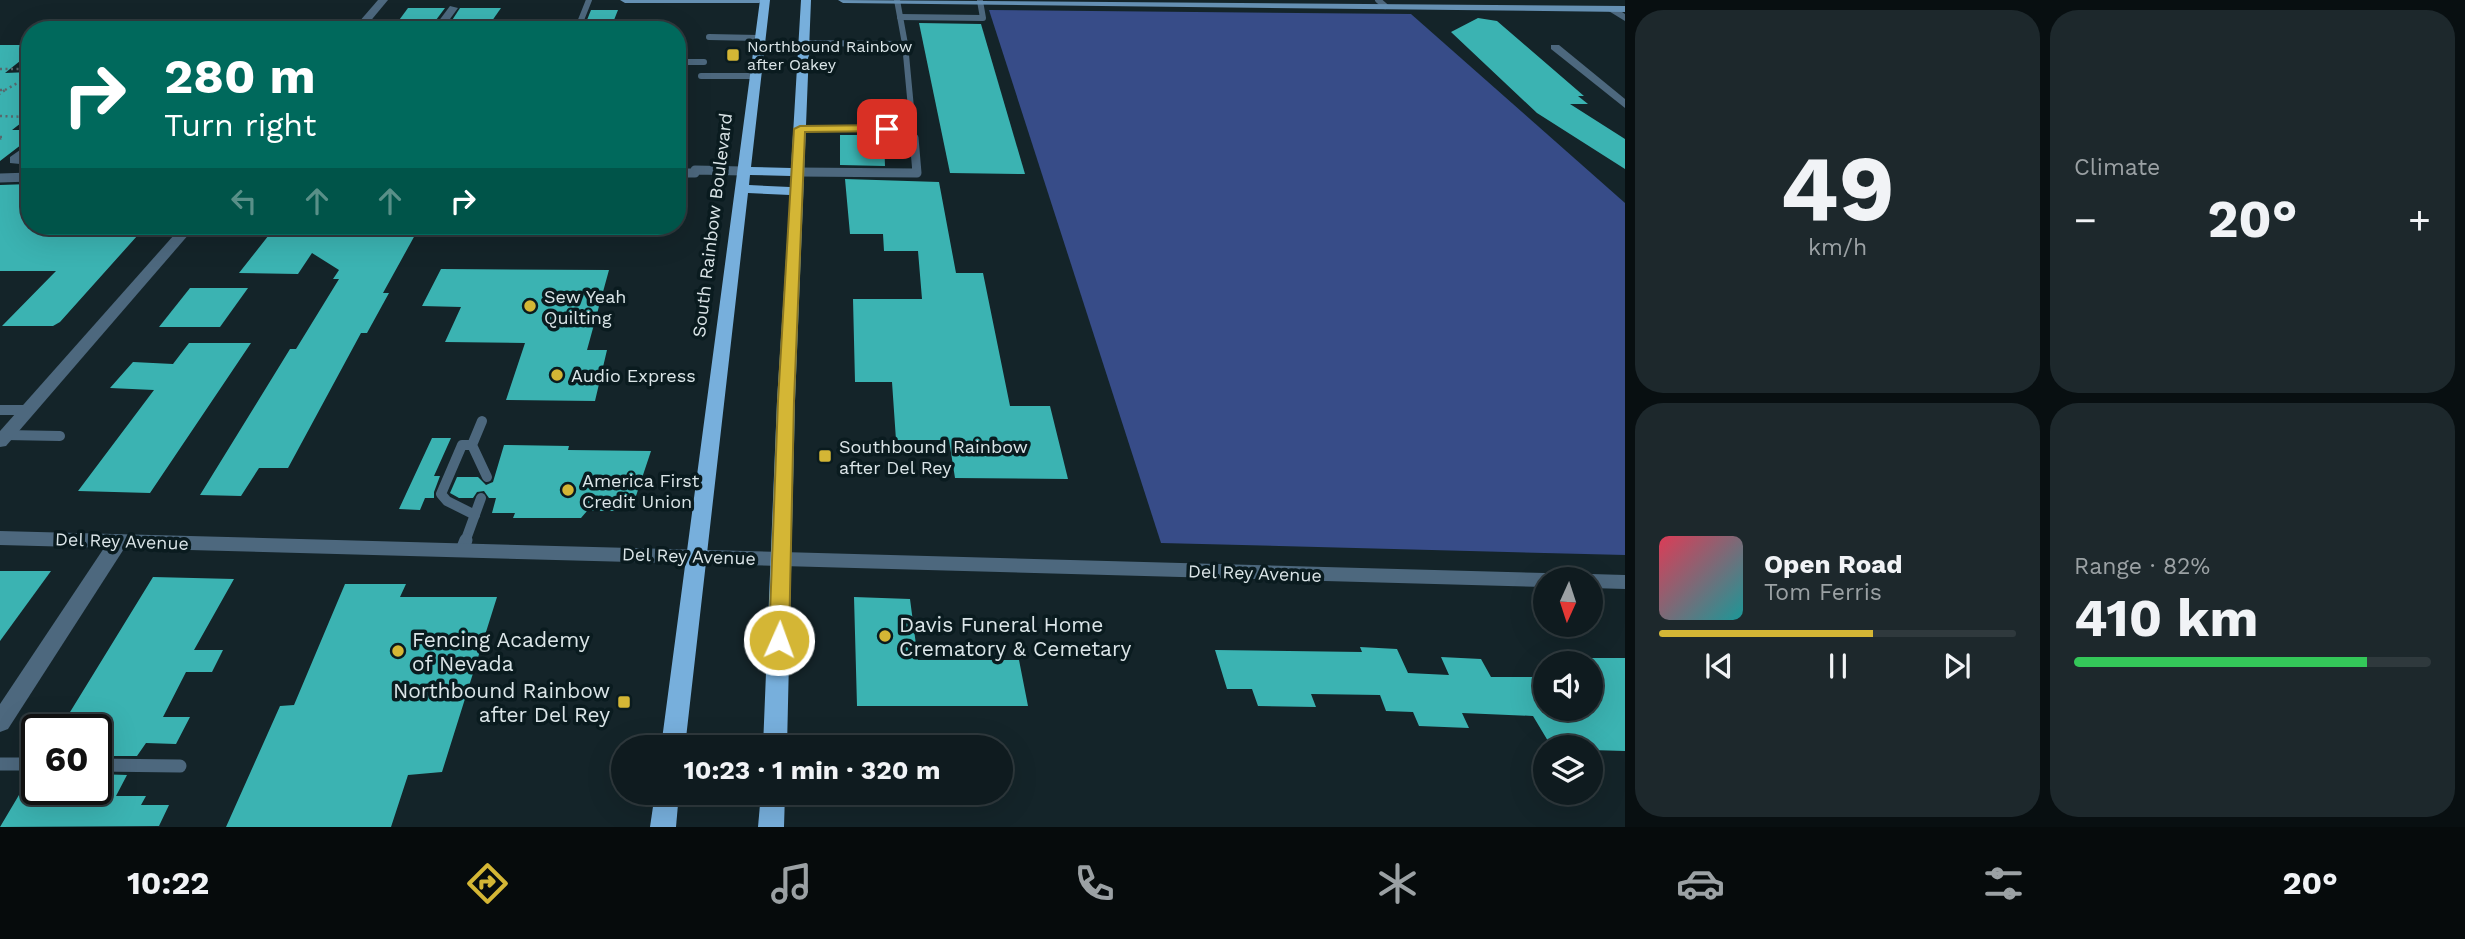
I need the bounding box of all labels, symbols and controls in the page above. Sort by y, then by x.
place label: Northbound Rainbow after Oakey [747,37,912,74]
text: 280 m [164,47,316,105]
marker: Northbound Rainbow after Oakey [725,47,741,63]
icon: right [49,49,140,140]
pin [857,99,917,159]
text: Turn right [164,106,316,144]
icon: arrive [868,110,906,148]
street label: South Rainbow Boulevard [688,112,736,338]
text: 49 [1780,135,1895,242]
text: Climate [2074,154,2160,181]
icon: left [225,182,263,220]
icon: ahead [298,182,336,220]
icon: ahead [371,182,409,220]
icon: right [444,182,482,220]
text: 20° [2207,189,2298,250]
text: − [2074,198,2097,242]
text: + [2408,198,2431,242]
text: km/h [1808,234,1867,261]
place label: Sew Yeah Quilting [544,286,626,328]
marker: Sew Yeah Quilting [522,298,538,314]
place label: Audio Express [571,365,696,386]
marker: Audio Express [549,367,565,383]
place label: Southbound Rainbow after Del Rey [839,436,1028,478]
marker: Southbound Rainbow after Del Rey [817,448,833,464]
place label: America First Credit Union [582,470,700,512]
marker: America First Credit Union [560,482,576,498]
street label: Del Rey Avenue [55,528,189,554]
street label: Del Rey Avenue [622,543,756,569]
text: Open Road [1764,549,1902,579]
text: Range · 82% [2074,553,2210,580]
street label: Del Rey Avenue [1188,560,1322,586]
north arrow [1533,567,1603,637]
map controls [1533,567,1603,805]
text: Tom Ferris [1764,579,1882,606]
text: 410 km [2074,588,2258,649]
position arrow [742,603,816,677]
place label: Davis Funeral Home Crematory & Cemetary [899,612,1132,661]
place label: Fencing Academy of Nevada [412,627,590,676]
marker: Davis Funeral Home Crematory & Cemetary [877,628,893,644]
marker: Fencing Academy of Nevada [390,643,406,659]
icon: previous [1700,647,1738,685]
icon: pause [1819,647,1857,685]
icon: next [1938,647,1976,685]
button: sound [1533,651,1603,721]
place label: Northbound Rainbow after Del Rey [393,678,610,727]
marker: Northbound Rainbow after Del Rey [616,694,632,710]
speed limit sign: 60 [21,714,112,805]
button: layers [1533,735,1603,805]
text: 10:23 · 1 min · 320 m [684,755,940,785]
icon: directions [463,859,512,908]
icon: music [767,859,816,908]
icon: phone [1070,859,1119,908]
icon: climate [1373,859,1422,908]
icon: car [1676,859,1725,908]
icon: filters [1979,859,2028,908]
text: 10:22 [127,864,209,902]
text: 20° [2282,864,2338,902]

